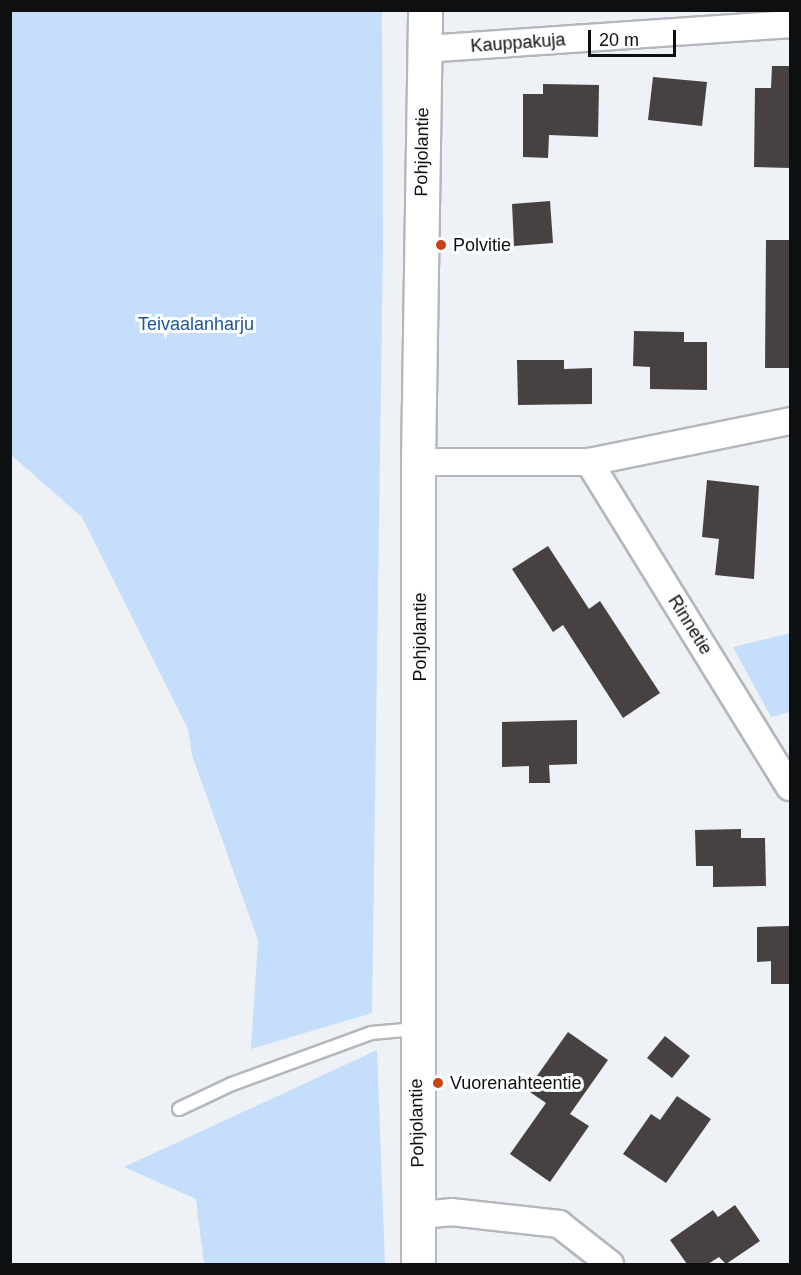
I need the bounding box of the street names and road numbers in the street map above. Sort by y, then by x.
street label: Kauppakuja [470,29,566,57]
street label: Pohjolantie [410,107,434,197]
street label: Rinnetie [663,591,717,659]
street label: Pohjolantie [409,592,431,682]
street label: Pohjolantie [405,1078,429,1168]

